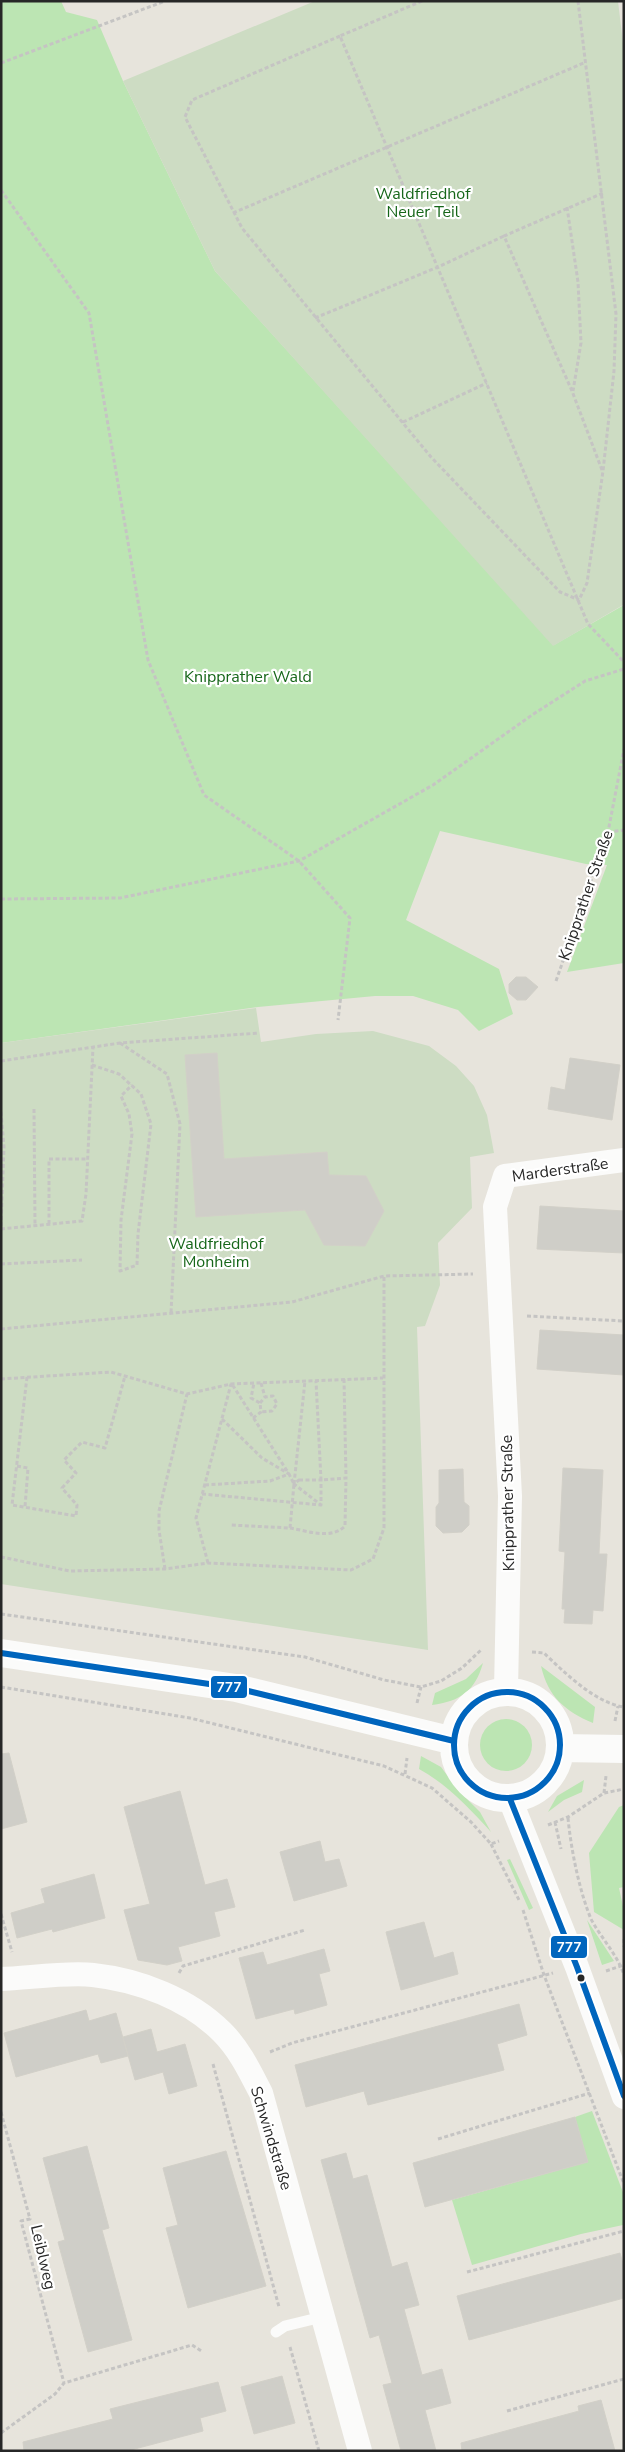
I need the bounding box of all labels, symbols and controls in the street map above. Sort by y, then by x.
park label: Waldfriedhof Neuer Teil [375,183,471,223]
park label: Knipprather Wald [184,666,312,688]
street label: Knipprather Straße [553,827,619,963]
street label: Marderstraße [511,1152,610,1188]
park label: Waldfriedhof Monheim [168,1233,264,1273]
street label: Knipprather Straße [496,1435,520,1571]
line badge: 777 [210,1675,248,1699]
text: 777 [216,1678,242,1697]
line badge: 777 [550,1935,588,1959]
text: 777 [556,1938,582,1957]
unlabelled marker [576,1973,586,1983]
street label: Schwindstraße [245,2084,297,2193]
street label: Leiblweg [25,2223,61,2292]

